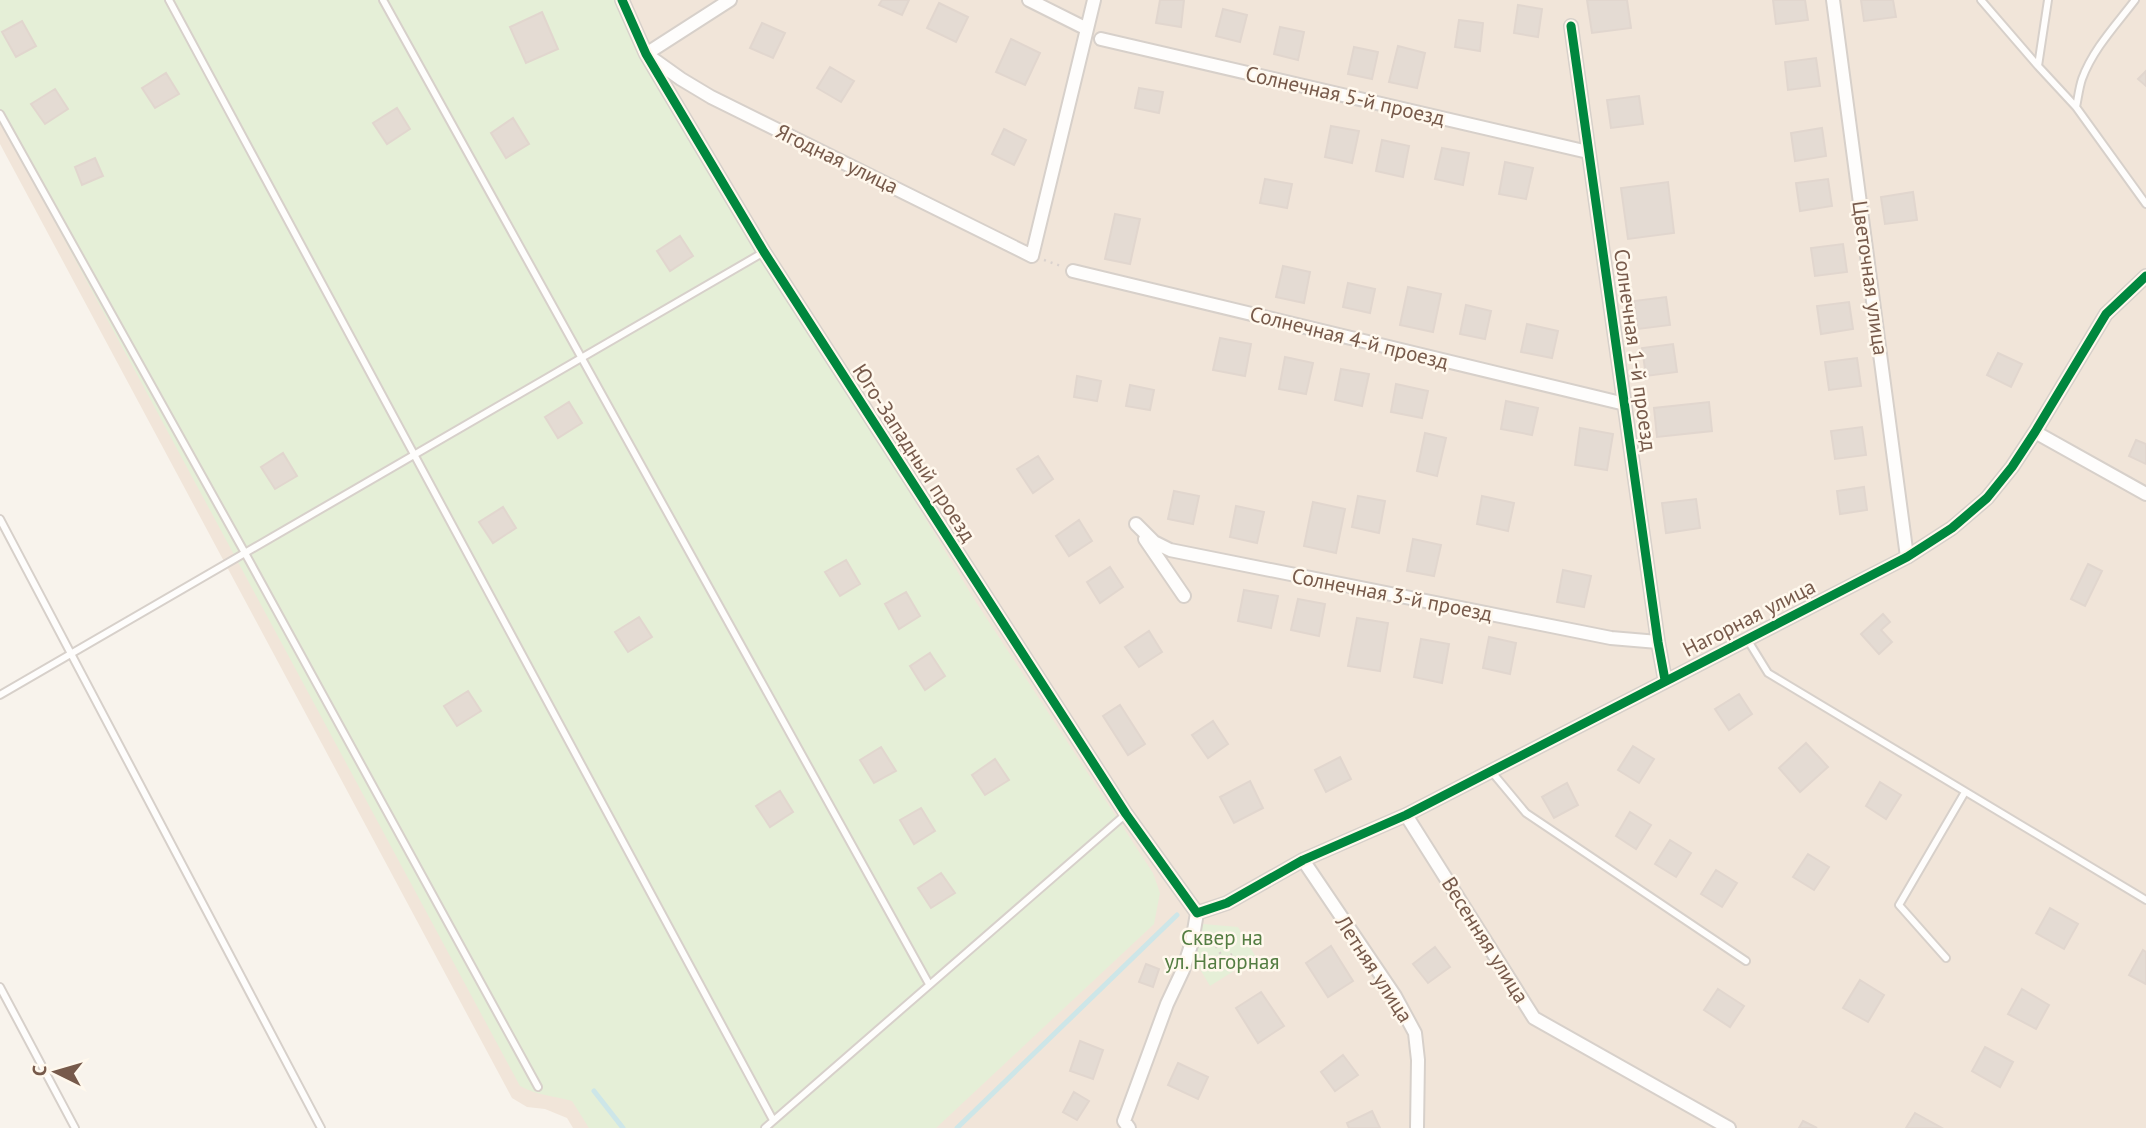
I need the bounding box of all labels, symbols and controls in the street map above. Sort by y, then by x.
street label: Солнечная 5-й проезд [1243,59,1447,132]
street label: Ягодная улица [772,117,903,200]
street label: Цветочная улица [1846,199,1895,357]
street label: Солнечная 1-й проезд [1608,247,1663,453]
street label: Солнечная 4-й проезд [1247,300,1451,375]
street label: Юго-Западный проезд [847,358,982,547]
street label: Солнечная 3-й проезд [1289,562,1495,627]
street label: Нагорная улица [1678,573,1820,663]
street label: Весенняя улица [1436,872,1535,1008]
street label: Летняя улица [1329,909,1419,1027]
park label: Сквер на ул. Нагорная [1165,924,1279,975]
north arrow [21,1037,91,1107]
text: С [27,1064,52,1077]

